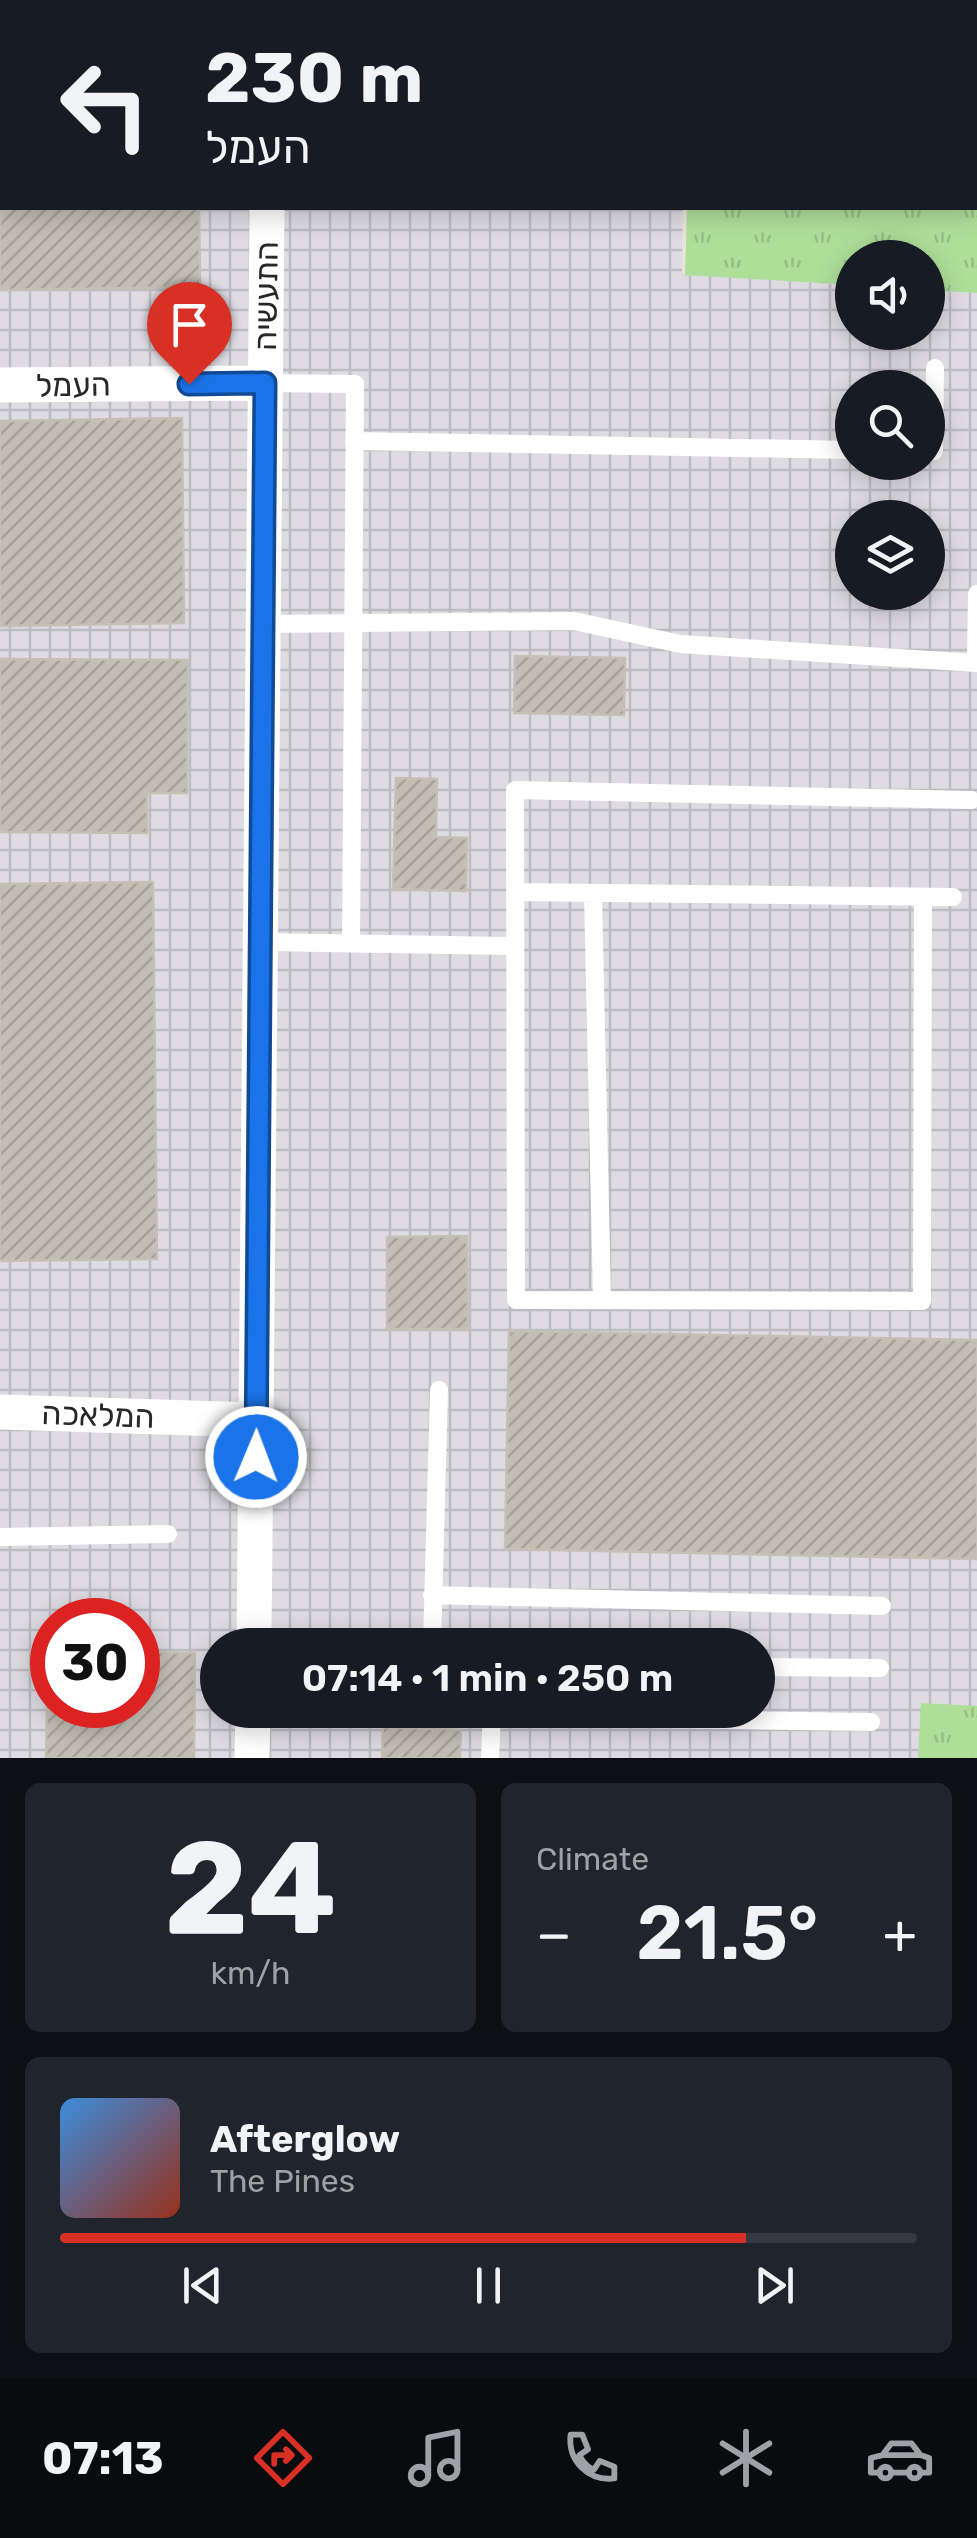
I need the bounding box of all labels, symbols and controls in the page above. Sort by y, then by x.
text: 230 m [205,37,423,120]
icon: left [40,40,170,170]
text: העמל [205,121,310,174]
map controls [835,240,945,610]
button: sound [835,240,945,350]
street label: התעשיה [246,241,286,351]
pin [147,282,232,385]
icon: arrive [162,297,217,352]
street label: העמל [35,365,111,405]
button: search [835,370,945,480]
button: layers [835,500,945,610]
street label: המלאכה [41,1394,155,1436]
position arrow [204,1405,308,1509]
speed limit sign: 30 [30,1598,160,1728]
text: 07:14 · 1 min · 250 m [302,1655,673,1701]
text: 24 [164,1811,337,1966]
text: Climate [536,1840,649,1878]
text: 21.5° [636,1889,818,1978]
text: − [536,1902,572,1967]
text: + [883,1902,917,1967]
text: km/h [211,1954,290,1992]
text: Afterglow [210,2116,400,2162]
text: The Pines [210,2162,355,2200]
icon: previous [175,2258,230,2313]
icon: pause [461,2258,516,2313]
icon: next [747,2258,802,2313]
icon: directions [248,2423,318,2493]
icon: music [402,2423,472,2493]
icon: phone [556,2423,626,2493]
icon: climate [711,2423,781,2493]
icon: car [865,2423,935,2493]
text: 07:13 [42,2432,164,2485]

